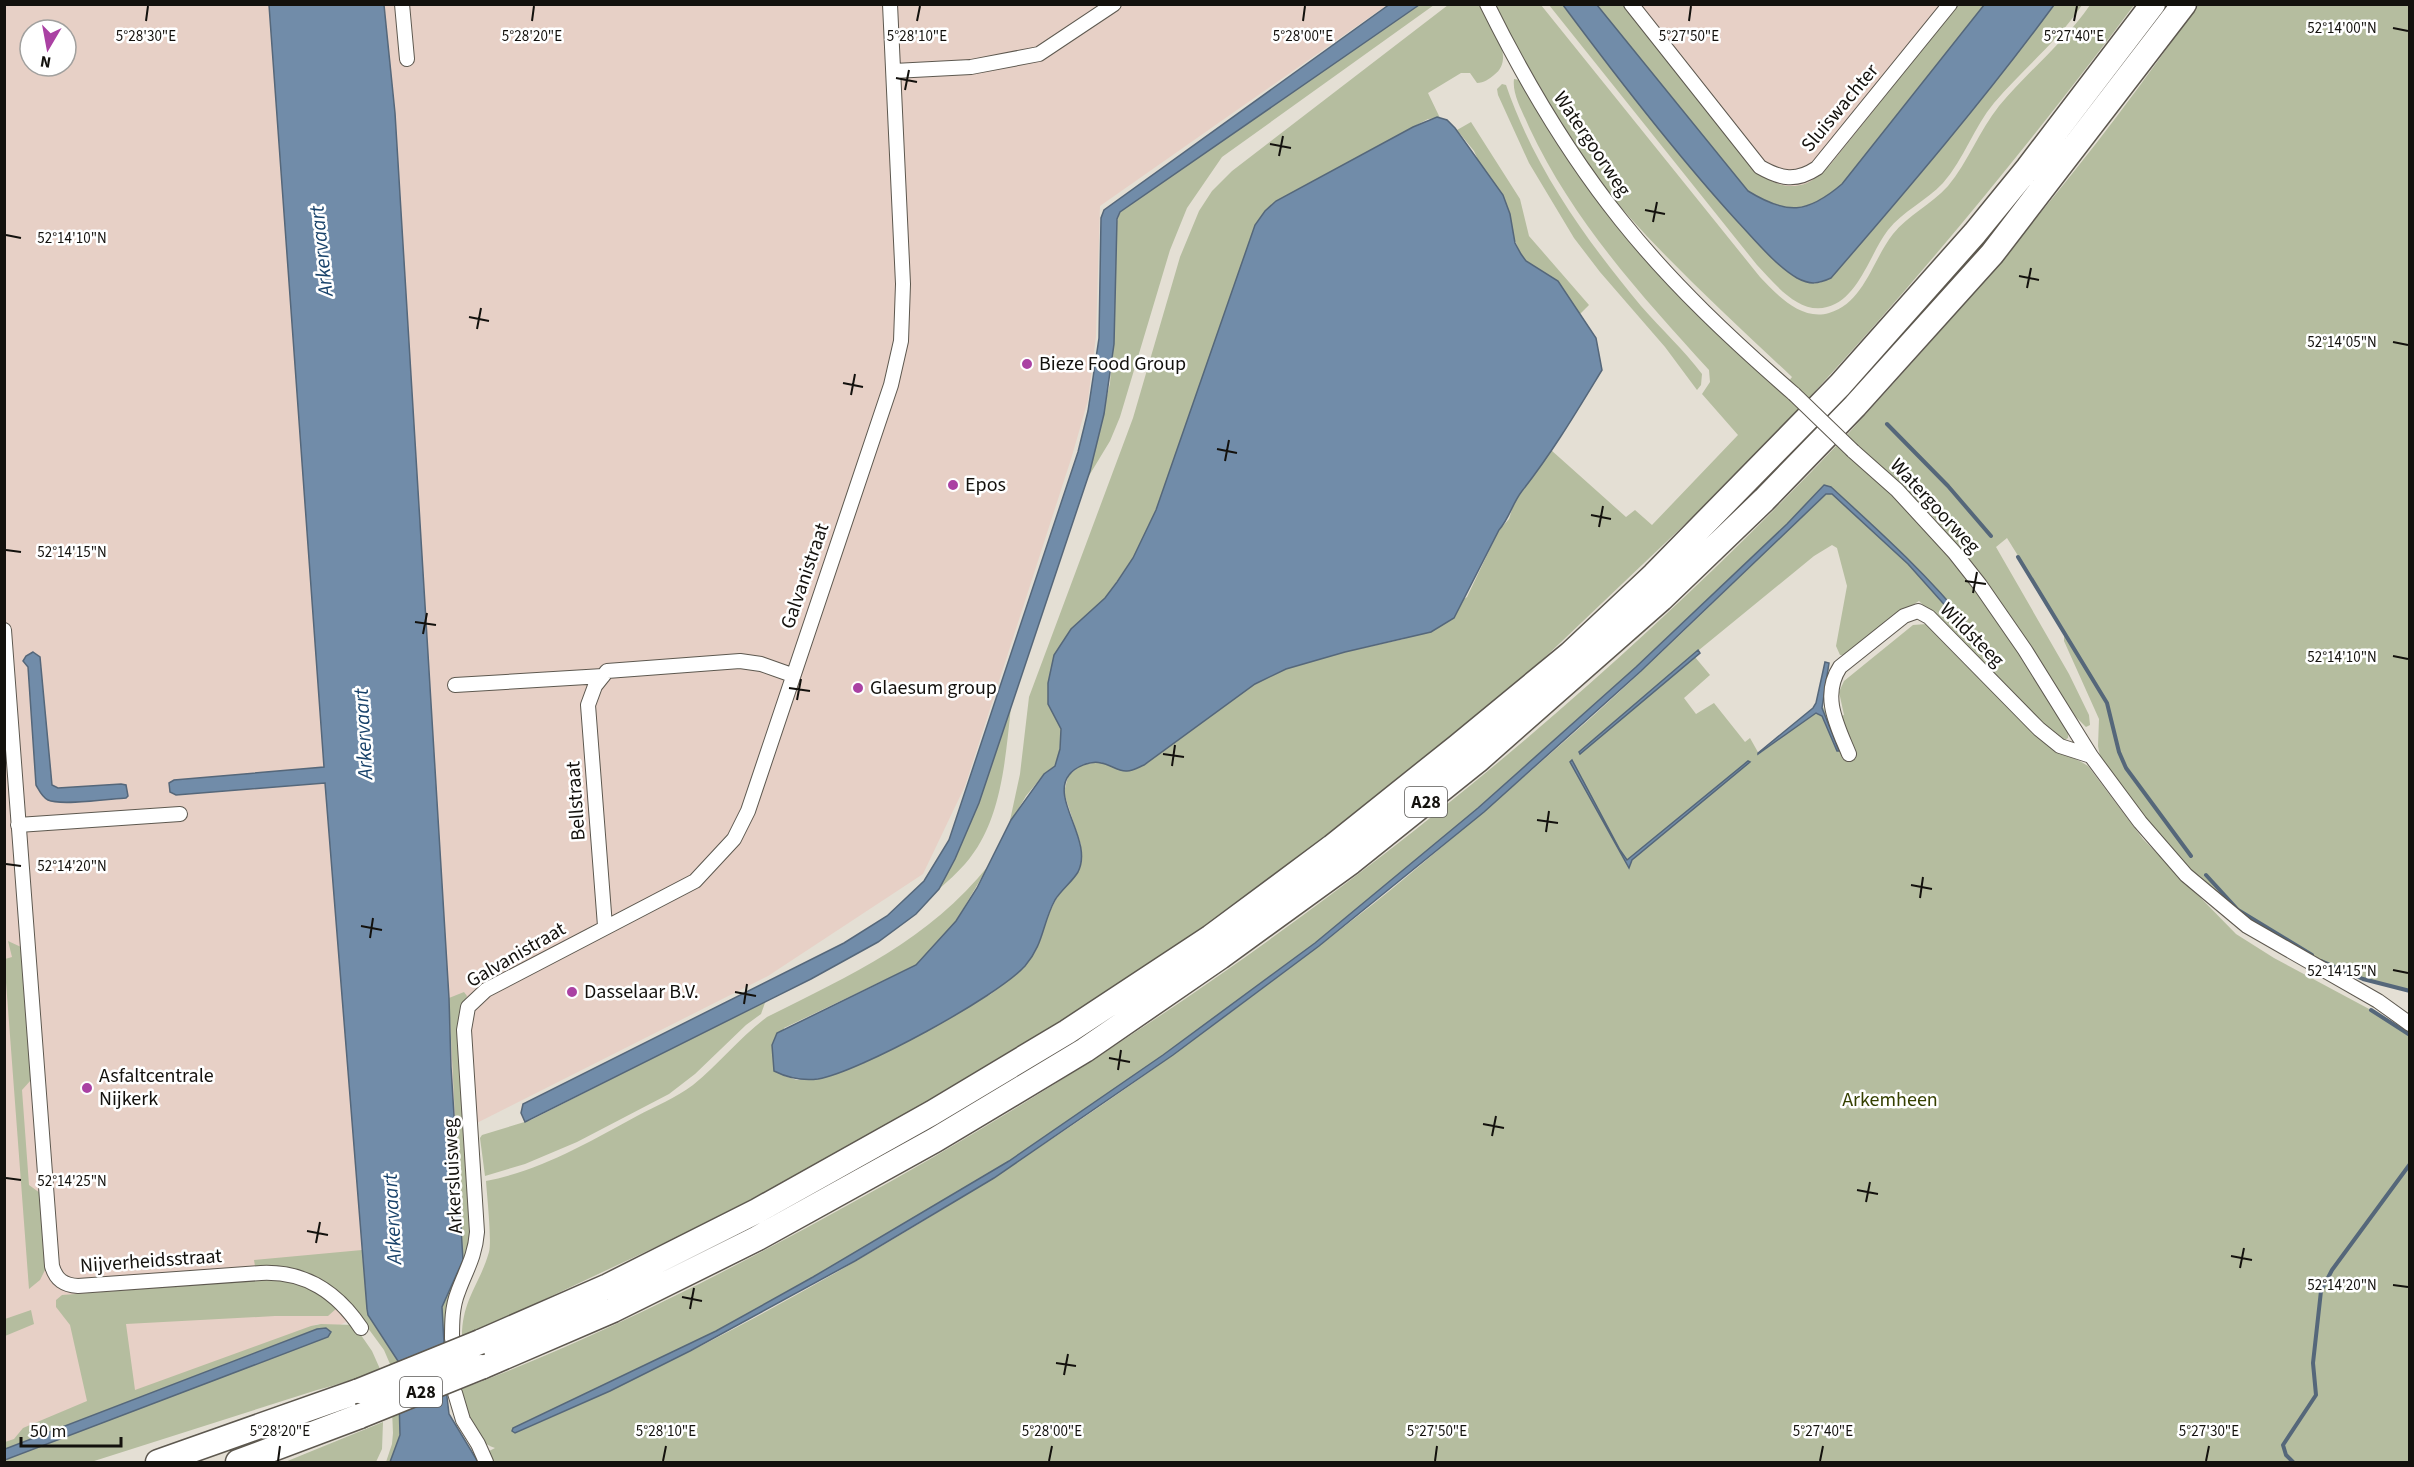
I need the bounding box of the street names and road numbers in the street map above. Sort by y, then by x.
street label: Sluiswachter [1795,58,1885,158]
street label: Watergoorweg [1546,86,1638,202]
street label: Watergoorweg [1883,452,1987,560]
street label: Galvanistraat [774,519,836,633]
street label: Wildsteeg [1933,596,2011,674]
street label: Bellstraat [559,760,593,842]
road number: A28 [1405,787,1447,817]
street label: Galvanistraat [461,915,571,995]
street label: Arkersluisweg [436,1117,470,1235]
street label: Nijverheidsstraat [79,1242,223,1280]
road number: A28 [400,1377,442,1407]

